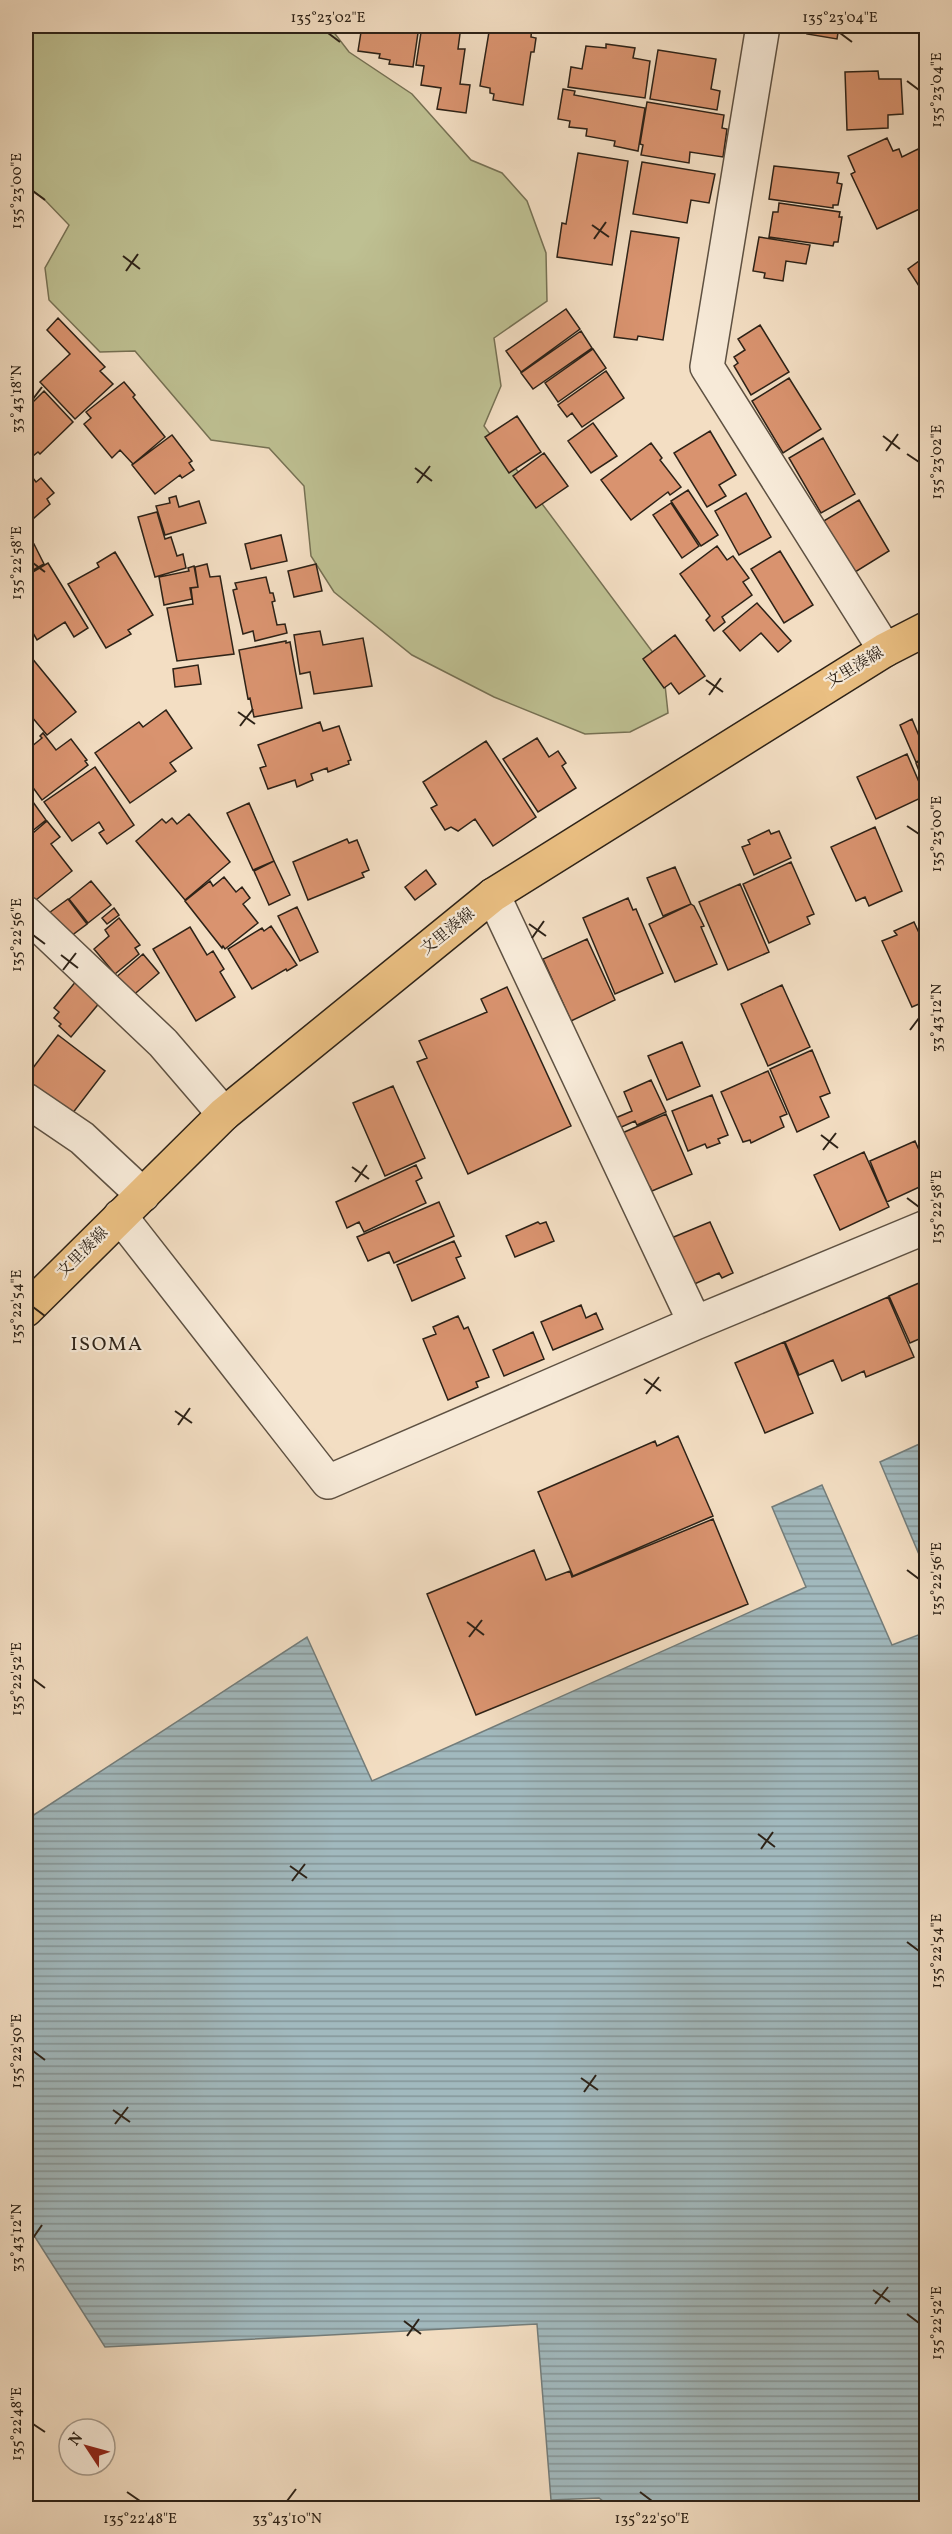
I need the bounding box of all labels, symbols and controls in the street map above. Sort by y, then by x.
text: 135°23'02"E [290,8,366,29]
text: 135°23'04"E [802,8,878,29]
text: 135°23'04"E [927,52,948,128]
text: 135°23'00"E [7,153,28,229]
text: 33°43'18"N [7,365,28,433]
text: 135°23'02"E [927,424,948,500]
text: 135°22'58"E [7,526,28,600]
street label: 文里湊線 [822,642,888,694]
text: 135°23'00"E [927,796,948,872]
text: 135°22'56"E [7,898,28,972]
street label: 文里湊線 [416,903,480,961]
text: 33°43'12"N [927,984,948,1052]
text: 135°22'58"E [927,1170,948,1244]
street label: 文里湊線 [53,1223,113,1283]
text: 135°22'54"E [7,1270,28,1344]
district label: ISOMA [71,1331,143,1359]
text: 135°22'56"E [927,1542,948,1616]
text: 135°22'52"E [7,1642,28,1716]
text: 135°22'54"E [927,1914,948,1988]
text: 135°22'50"E [7,2014,28,2088]
text: 33°43'12"N [7,2204,28,2272]
text: 135°22'52"E [927,2286,948,2360]
text: 135°22'48"E [7,2387,28,2461]
north arrow [57,2417,117,2477]
text: N [64,2428,89,2451]
text: 135°22'48"E [103,2509,177,2530]
text: 33°43'10"N [252,2509,322,2530]
text: 135°22'50"E [615,2509,689,2530]

